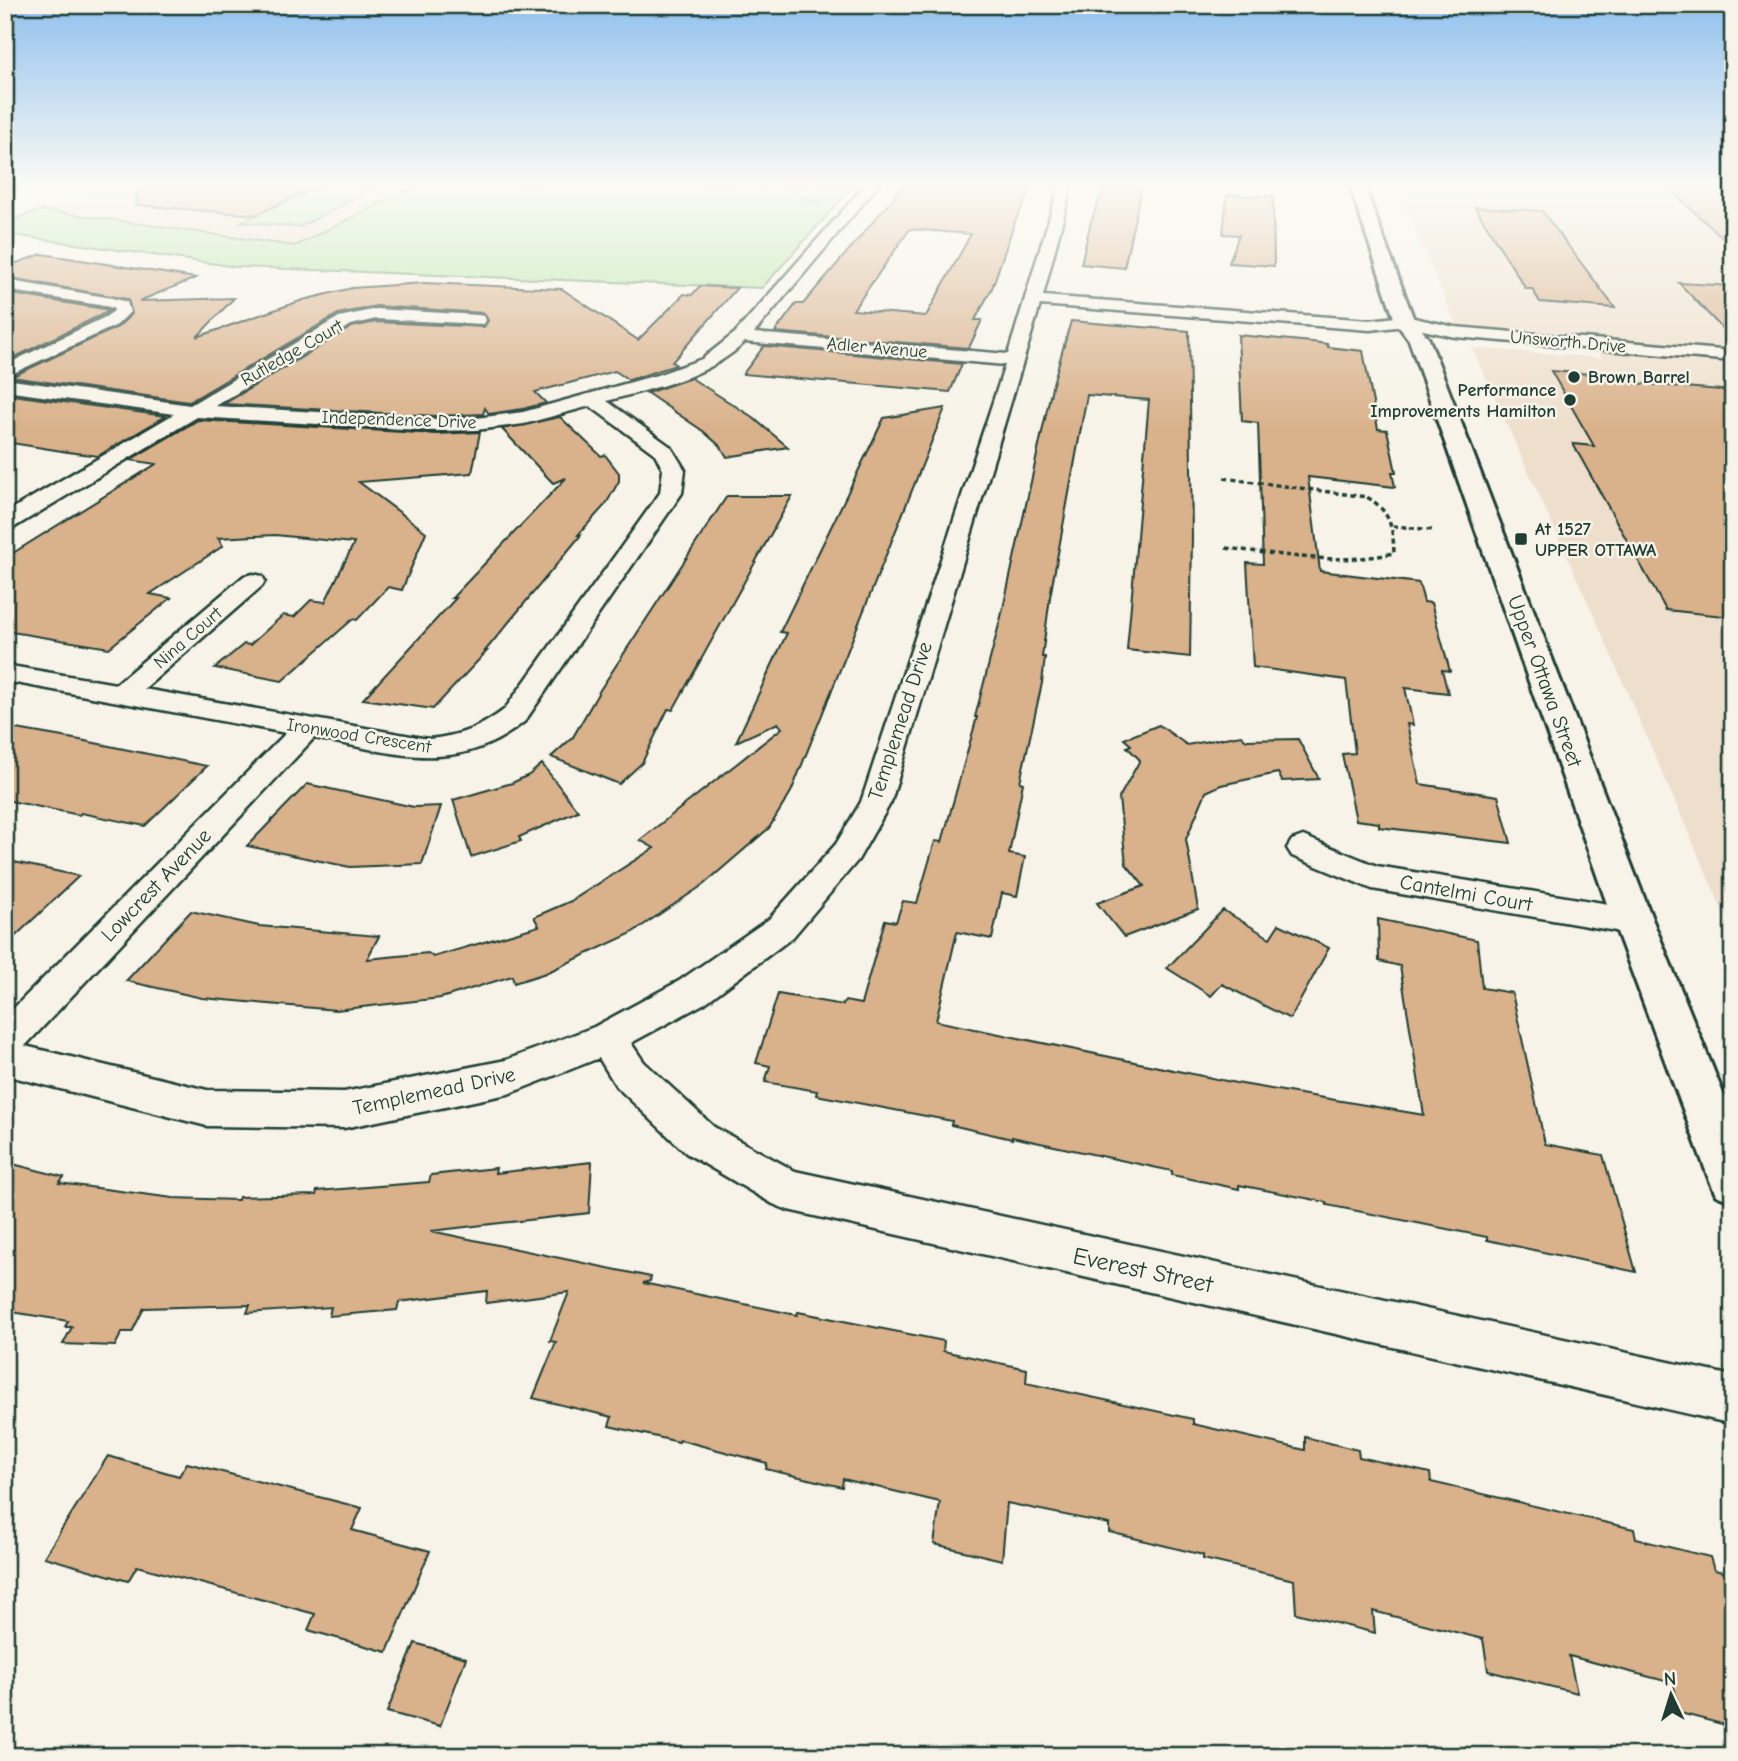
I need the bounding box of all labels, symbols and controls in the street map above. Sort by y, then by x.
street label: Rutledge Court [237,315,347,391]
street label: Unsworth Drive [1509,326,1627,358]
street label: Adler Avenue [826,333,928,363]
place label: Brown Barrel [1588,367,1690,388]
marker: Brown Barrel [1566,369,1582,385]
place label: Performance Improvements Hamilton [1370,380,1556,422]
marker: Performance Improvements Hamilton [1562,392,1578,408]
street label: Independence Drive [321,407,477,433]
place label: At 1527 UPPER OTTAWA [1535,519,1656,561]
marker: At 1527 UPPER OTTAWA [1513,531,1529,547]
street label: Upper Ottawa Street [1503,592,1588,771]
street label: Nina Court [150,602,227,673]
street label: Templemead Drive [863,639,937,803]
street label: Ironwood Crescent [285,714,433,758]
street label: Lowcrest Avenue [96,824,216,946]
street label: Cantelmi Court [1398,870,1535,917]
street label: Templemead Drive [351,1062,517,1120]
street label: Everest Street [1071,1242,1217,1299]
north arrow [1636,1660,1706,1730]
text: N [1663,1668,1677,1690]

